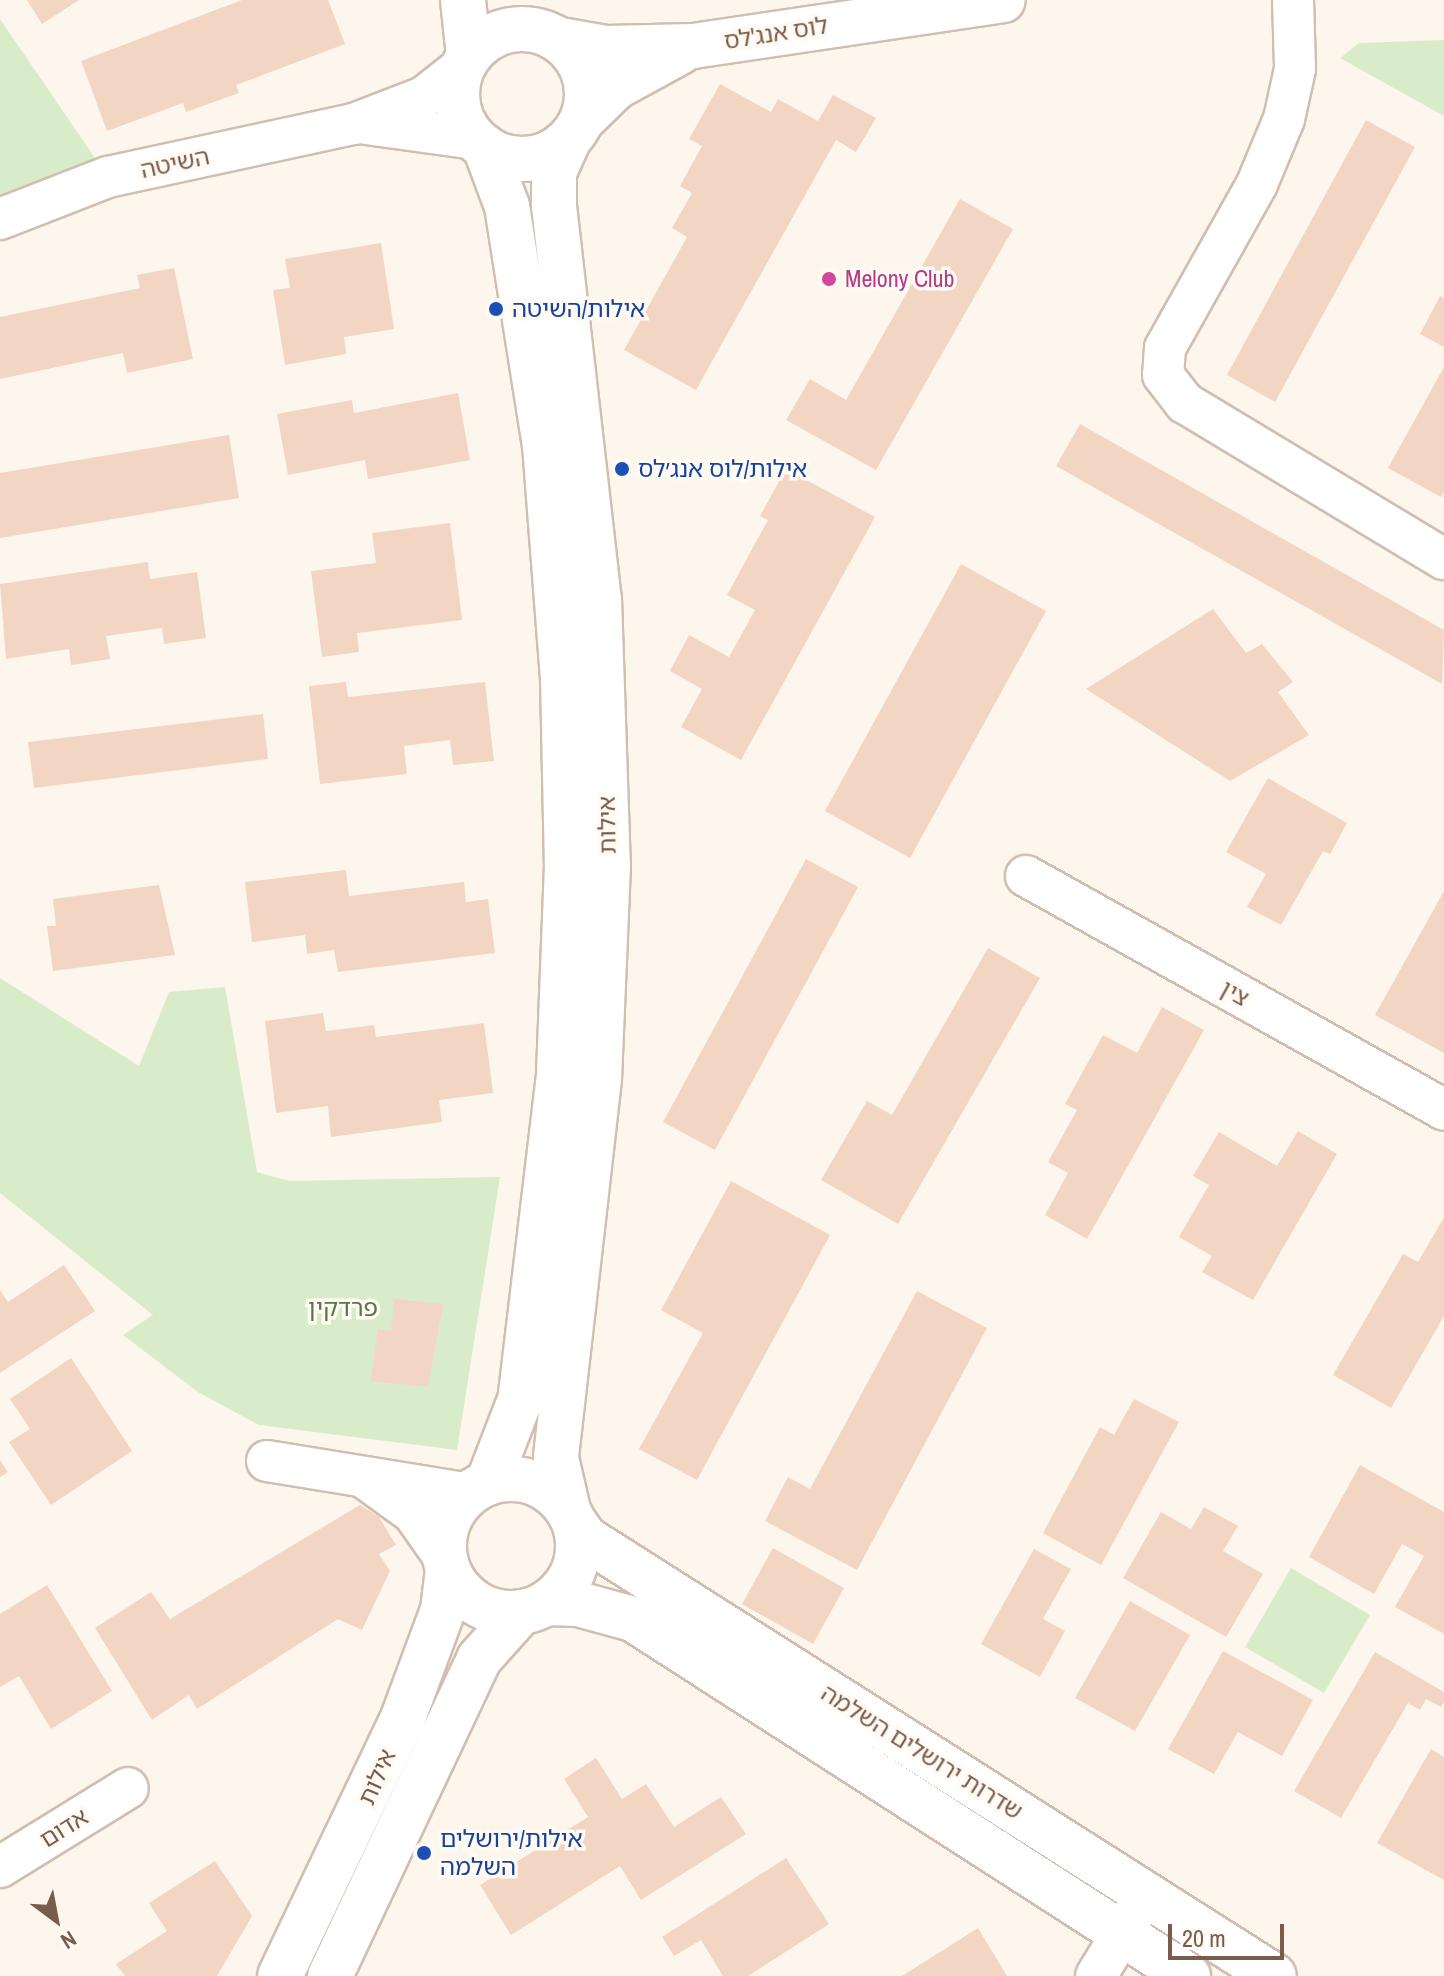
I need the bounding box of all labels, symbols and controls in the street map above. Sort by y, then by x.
street label: לוס אנג'לס [722,11,830,55]
street label: השיטה [138,142,212,184]
place label: Melony Club [845,265,954,293]
marker: Melony Club [820,270,838,288]
place label: אילות/השיטה [512,295,645,323]
marker: אילות/השיטה [487,300,505,318]
place label: אילות/לוס אנג׳לס [638,455,807,483]
marker: אילות/לוס אנג׳לס [613,460,631,478]
street label: אילות [592,796,622,854]
street label: צין [1216,974,1254,1012]
park label: פרדקין [308,1294,378,1322]
street label: שדרות ירושלים השלמה [816,1678,1028,1826]
street label: אילות [352,1745,402,1809]
street label: אדום [34,1802,94,1854]
place label: אילות/ירושלים השלמה [440,1825,583,1881]
marker: אילות/ירושלים השלמה [415,1844,433,1862]
north arrow [16,1880,96,1960]
scale bar [1172,1908,1288,1958]
text: 20 m [1182,1922,1226,1954]
text: N [55,1924,82,1957]

